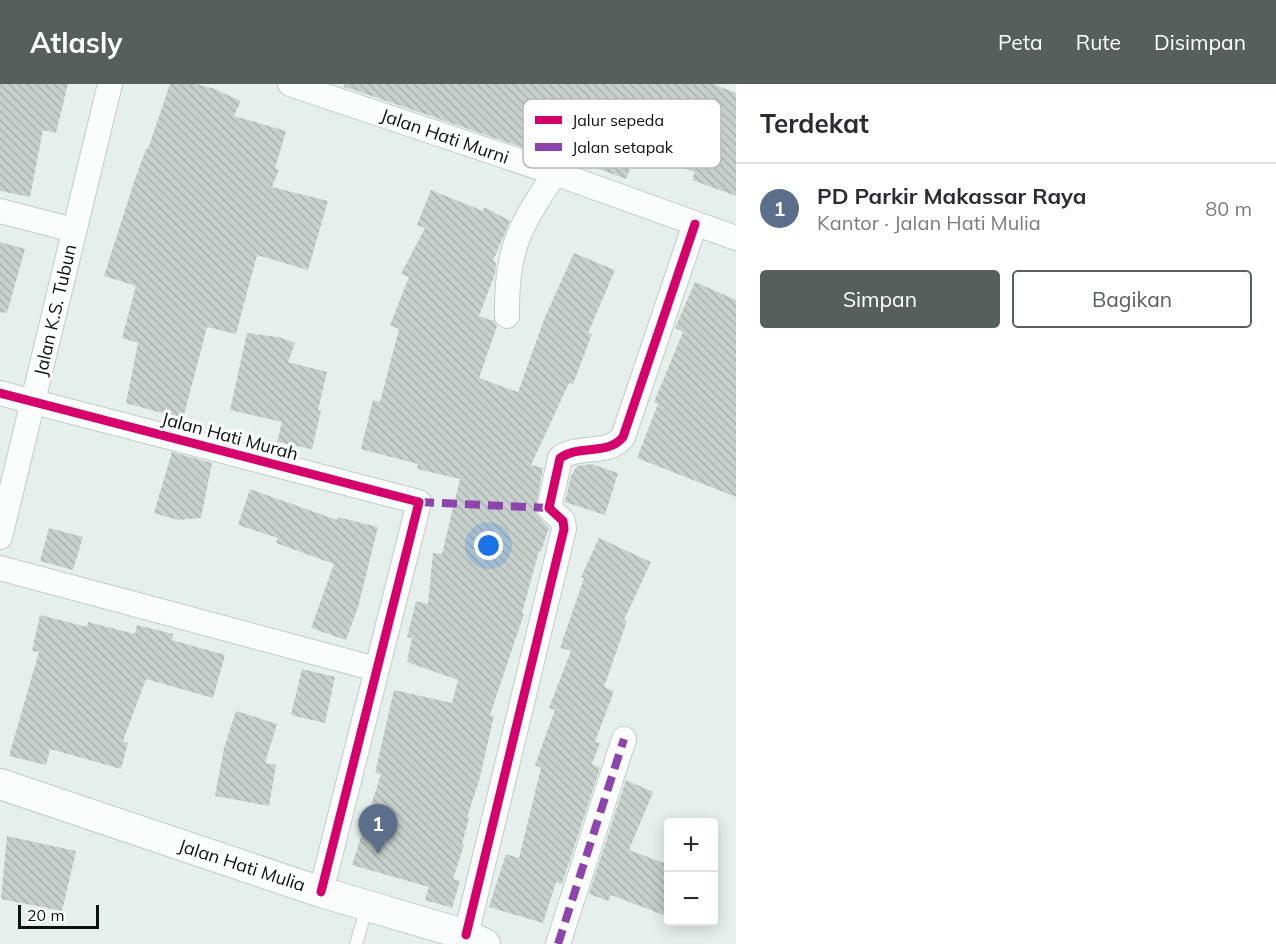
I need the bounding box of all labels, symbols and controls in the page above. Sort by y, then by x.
text: Atlasly [30,25,122,60]
text: Peta [998,29,1043,55]
text: Rute [1076,29,1121,55]
text: Disimpan [1154,29,1246,55]
legend [523,99,721,168]
street label: Jalan Hati Murni [378,103,512,169]
text: Terdekat [760,107,869,140]
text: Jalur sepeda [572,110,664,130]
text: Jalan setapak [572,137,674,157]
text: PD Parkir Makassar Raya [817,182,1086,210]
text: 1 [774,196,786,221]
text: 80 m [1205,196,1252,221]
text: Kantor · Jalan Hati Mulia [817,210,1041,235]
street label: Jalan K.S. Tubun [29,242,81,378]
button: Simpan [760,270,1000,328]
button: Bagikan [1012,270,1252,328]
street label: Jalan Hati Murah [159,407,301,465]
your location [474,531,503,560]
pin: 1 [358,804,398,854]
map controls [664,818,718,926]
button: + [664,818,718,872]
street label: Jalan Hati Mulia [176,834,308,896]
button: − [664,872,718,926]
scale bar [18,902,99,930]
text: 20 m [27,905,64,925]

